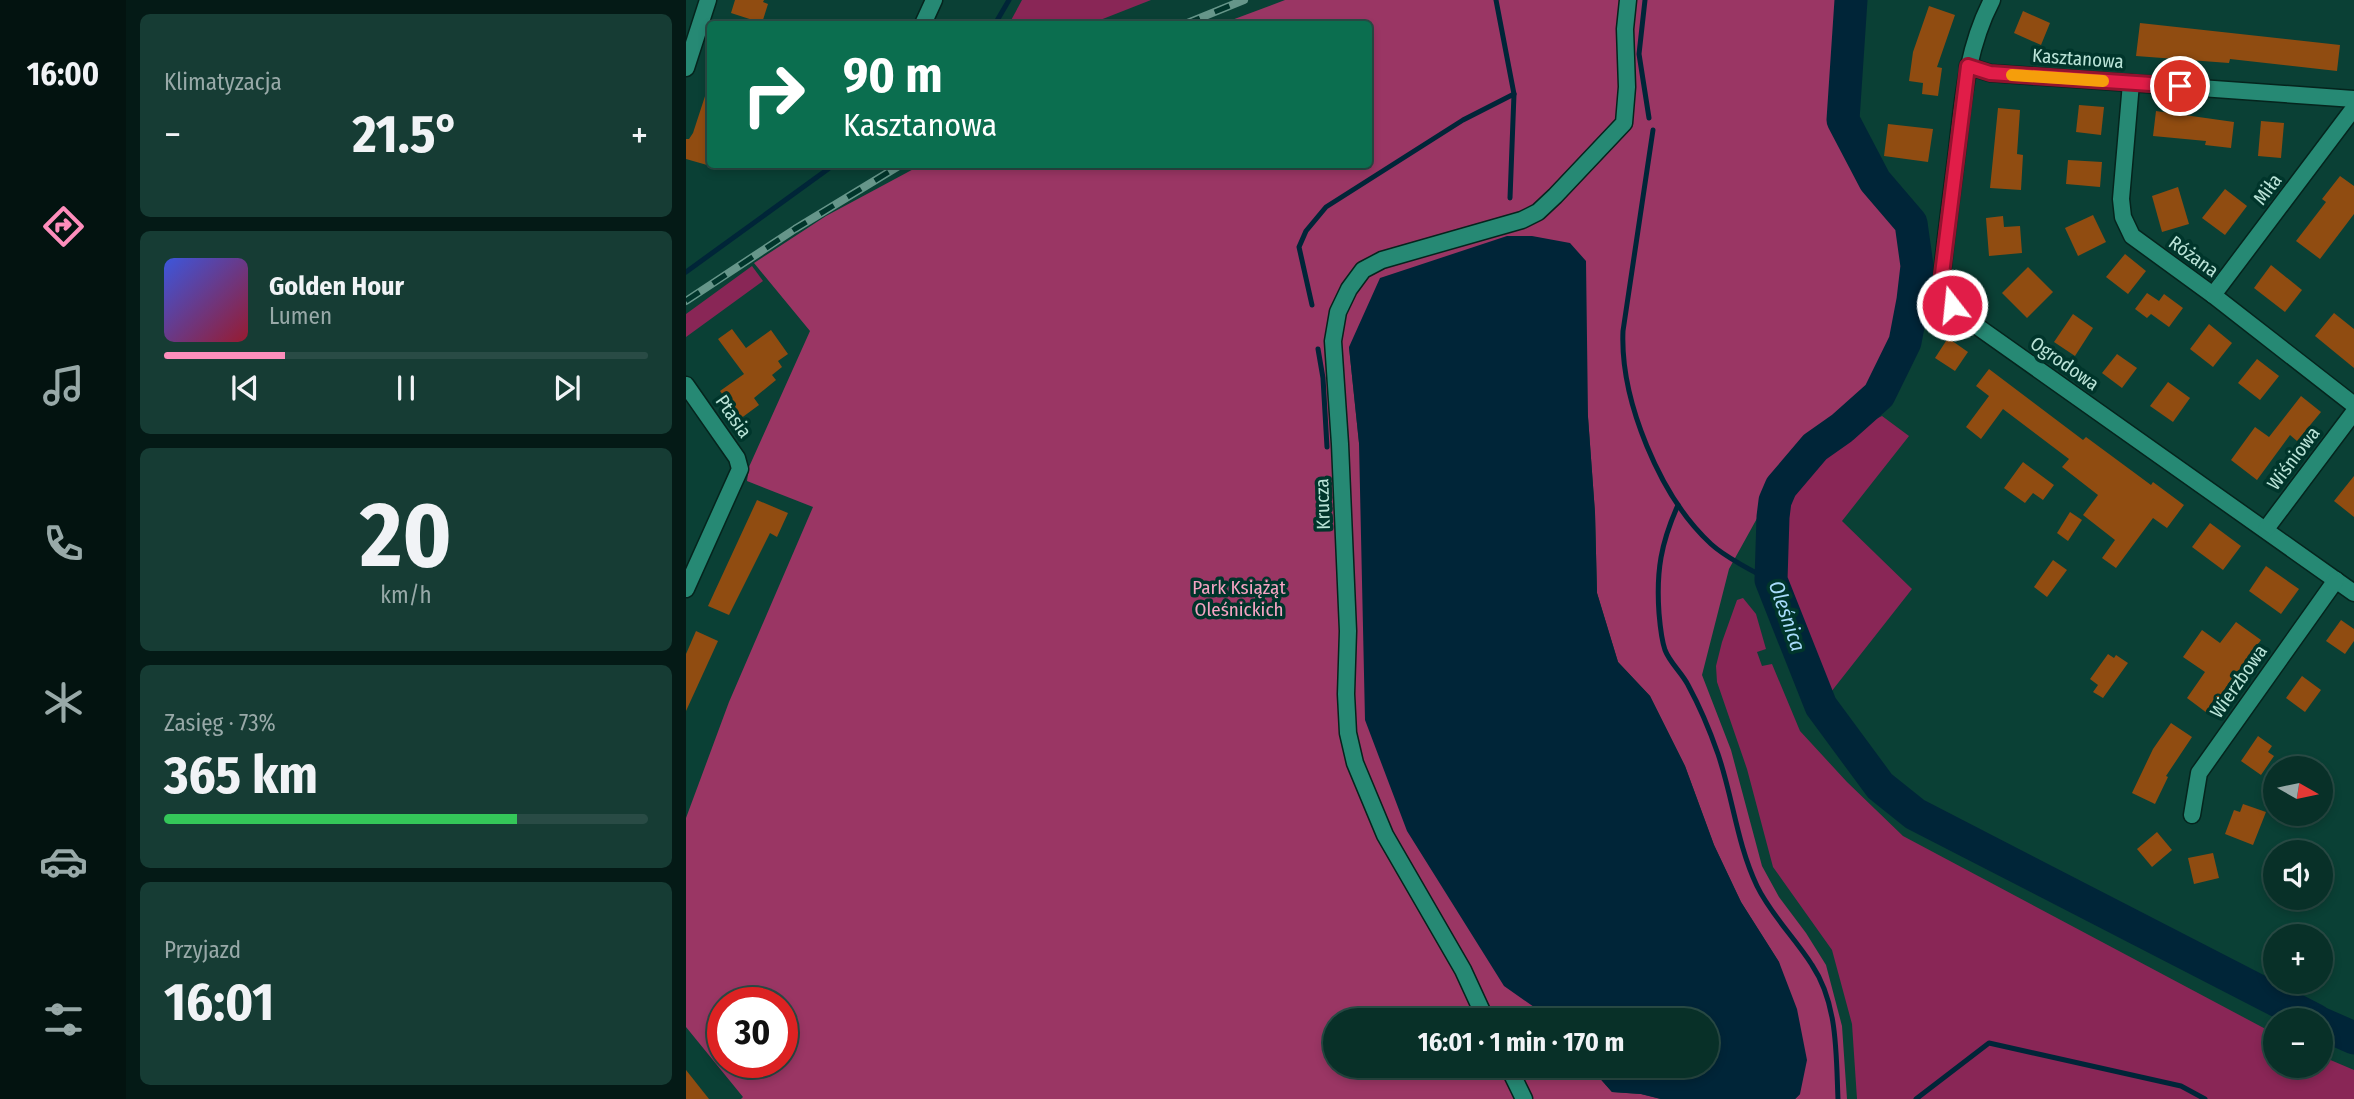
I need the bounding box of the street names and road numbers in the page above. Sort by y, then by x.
street label: Kasztanowa [2031,44,2124,73]
street label: Miła [2248,169,2286,209]
street label: Różana [2164,231,2223,282]
street label: Ogrodowa [2026,331,2104,395]
street label: Ptasia [711,390,757,442]
street label: Wiśniowa [2262,422,2325,495]
street label: Krucza [1310,478,1335,530]
street label: Wierzbowa [2205,640,2272,722]

